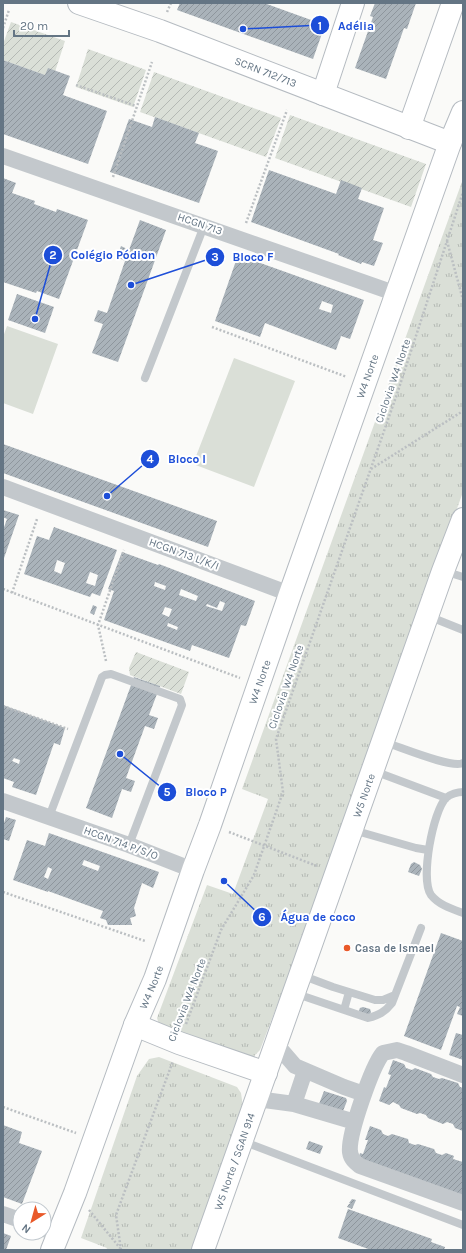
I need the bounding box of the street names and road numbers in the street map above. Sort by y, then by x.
street label: SCRN 712/713 [233,54,299,90]
street label: HCGN 713 [176,210,224,238]
street label: Ciclovia W4 Norte [373,337,414,425]
street label: W4 Norte [353,352,381,400]
street label: HCGN 713 L/K/I [147,535,221,573]
street label: Ciclovia W4 Norte [266,643,307,731]
street label: W4 Norte [246,658,273,706]
street label: W5 Norte [350,771,378,819]
street label: HCGN 714 P/S/O [82,824,160,862]
street label: Ciclovia W4 Norte [165,956,209,1043]
street label: W4 Norte [136,963,166,1011]
street label: W5 Norte / SGAN 914 [211,1111,258,1212]

